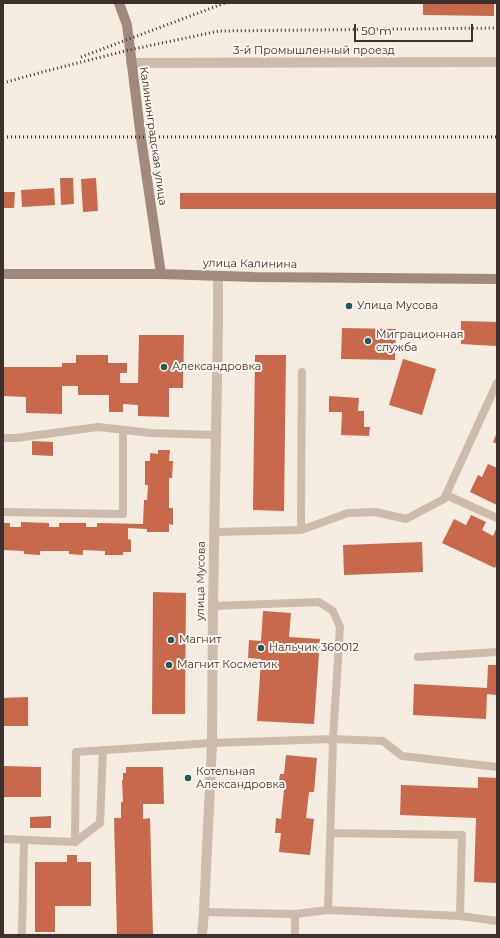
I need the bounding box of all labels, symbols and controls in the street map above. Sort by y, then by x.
scale bar [356,16,475,42]
text: 50 m [361,23,392,38]
street label: 3-й Промышленный проезд [233,44,395,58]
street label: Калининградская улица [137,66,169,206]
street label: улица Калинина [203,257,297,271]
place label: Улица Мусова [357,299,438,313]
marker: Улица Мусова [344,301,354,311]
place label: Миграционная служба [376,328,463,354]
marker: Миграционная служба [363,336,373,346]
place label: Александровка [172,360,261,374]
marker: Александровка [159,362,169,372]
street label: улица Мусова [194,541,208,621]
place label: Магнит [179,633,221,647]
marker: Магнит [166,635,176,645]
place label: Нальчик 360012 [269,641,359,655]
marker: Нальчик 360012 [256,643,266,653]
place label: Магнит Косметик [177,658,277,672]
marker: Магнит Косметик [164,660,174,670]
place label: Котельная Александровка [196,765,285,791]
marker: Котельная Александровка [183,773,193,783]

